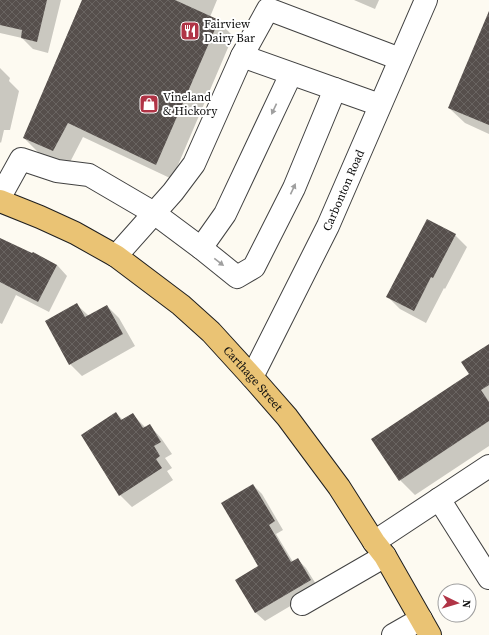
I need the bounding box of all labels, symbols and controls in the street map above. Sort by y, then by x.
place label: Fairview Dairy Bar [204,16,255,46]
restaurant icon: Fairview Dairy Bar [179,20,201,42]
place label: Vineland & Hickory [163,89,218,119]
shop icon: Vineland & Hickory [138,93,160,115]
one-way arrow [271,103,277,115]
street label: Carbonton Road [319,147,368,234]
one-way arrow [290,184,296,195]
one-way arrow [213,258,224,266]
street label: Carthage Street [220,343,286,415]
north arrow [437,583,477,623]
text: N [459,599,474,608]

